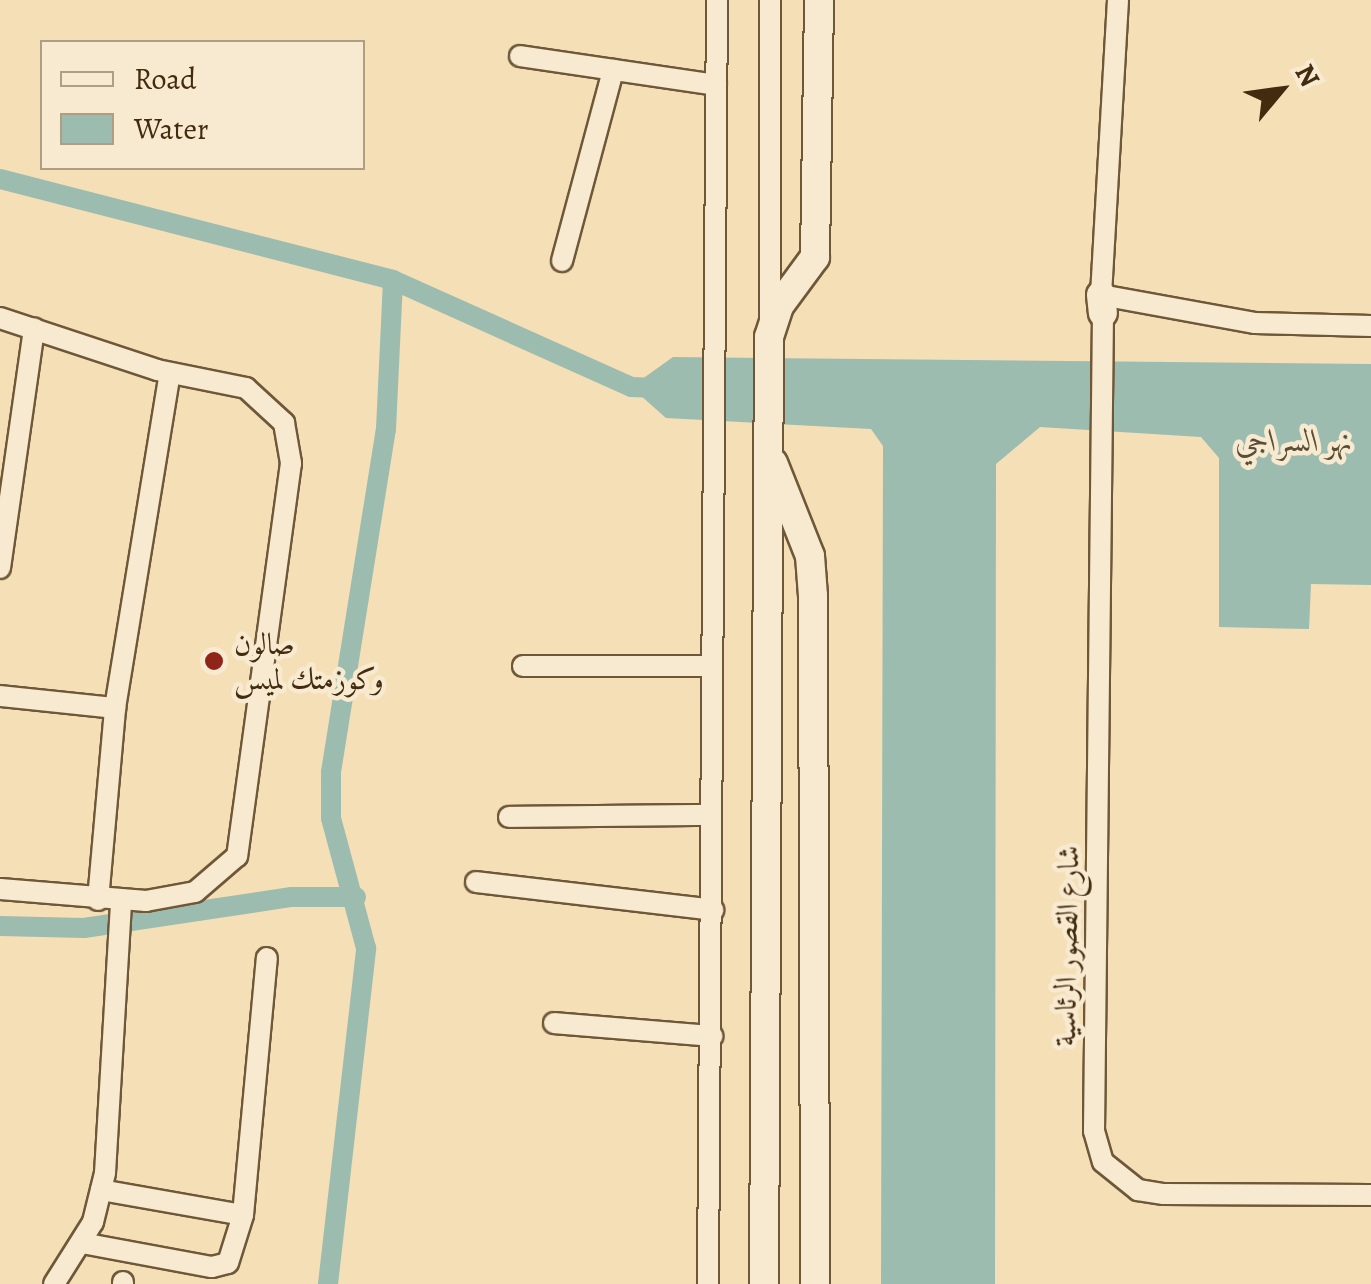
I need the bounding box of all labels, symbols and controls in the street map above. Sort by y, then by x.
legend [40,40,365,170]
north arrow [1231,40,1331,140]
text: N [1286,57,1329,94]
text: Road [134,59,196,99]
text: Water [134,109,208,149]
water label: نهر السراجي [1235,421,1353,459]
place label: صالون وكوزمتك لميس [234,626,384,696]
marker: صالون وكوزمتك لميس [203,650,225,672]
street label: شارع القصور الرئاسية [1047,845,1087,1047]

